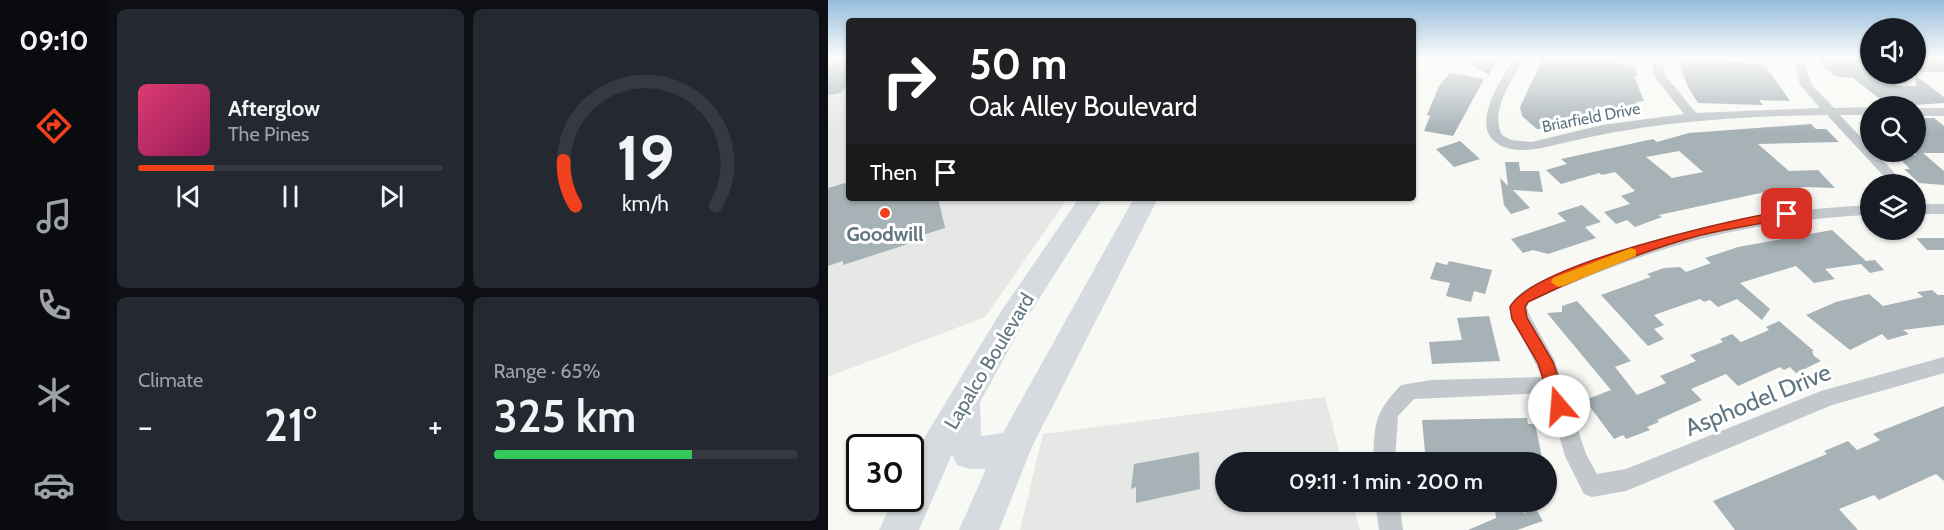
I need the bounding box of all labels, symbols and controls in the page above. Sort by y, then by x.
map controls [1860,18,1926,240]
button: sound [1860,18,1926,84]
text: 09:10 [19,24,89,57]
text: 50 m [969,38,1067,90]
icon: right [870,42,948,120]
text: Oak Alley Boulevard [969,90,1197,123]
text: Afterglow [228,95,320,122]
button: search [1860,96,1926,162]
street label: Briarfield Drive [1540,99,1642,136]
icon: directions [33,105,75,147]
text: 19 [617,120,675,196]
text: The Pines [228,122,309,146]
icon: arrive [929,156,962,189]
text: Then [870,159,917,186]
button: layers [1860,174,1926,240]
icon: previous [172,180,205,213]
icon: pause [274,180,307,213]
icon: next [375,180,408,213]
pin [1761,188,1812,239]
text: km/h [622,190,669,216]
icon: music [33,195,75,237]
icon: arrive [1770,197,1803,230]
marker: Goodwill [878,206,892,220]
place label: Goodwill [846,222,924,246]
icon: phone [33,284,75,326]
street label: Lapalco Boulevard [939,289,1039,433]
street label: Asphodel Drive [1681,357,1835,442]
text: Range · 65% [494,359,600,383]
text: Climate [138,368,203,392]
icon: climate [33,374,75,416]
position arrow [1527,374,1591,438]
text: 325 km [494,389,636,443]
text: 21° [264,398,317,452]
text: − [138,406,153,446]
text: + [428,406,443,446]
speed limit sign: 30 [846,434,924,512]
icon: car [33,464,75,506]
text: 09:11 · 1 min · 200 m [1289,468,1483,495]

